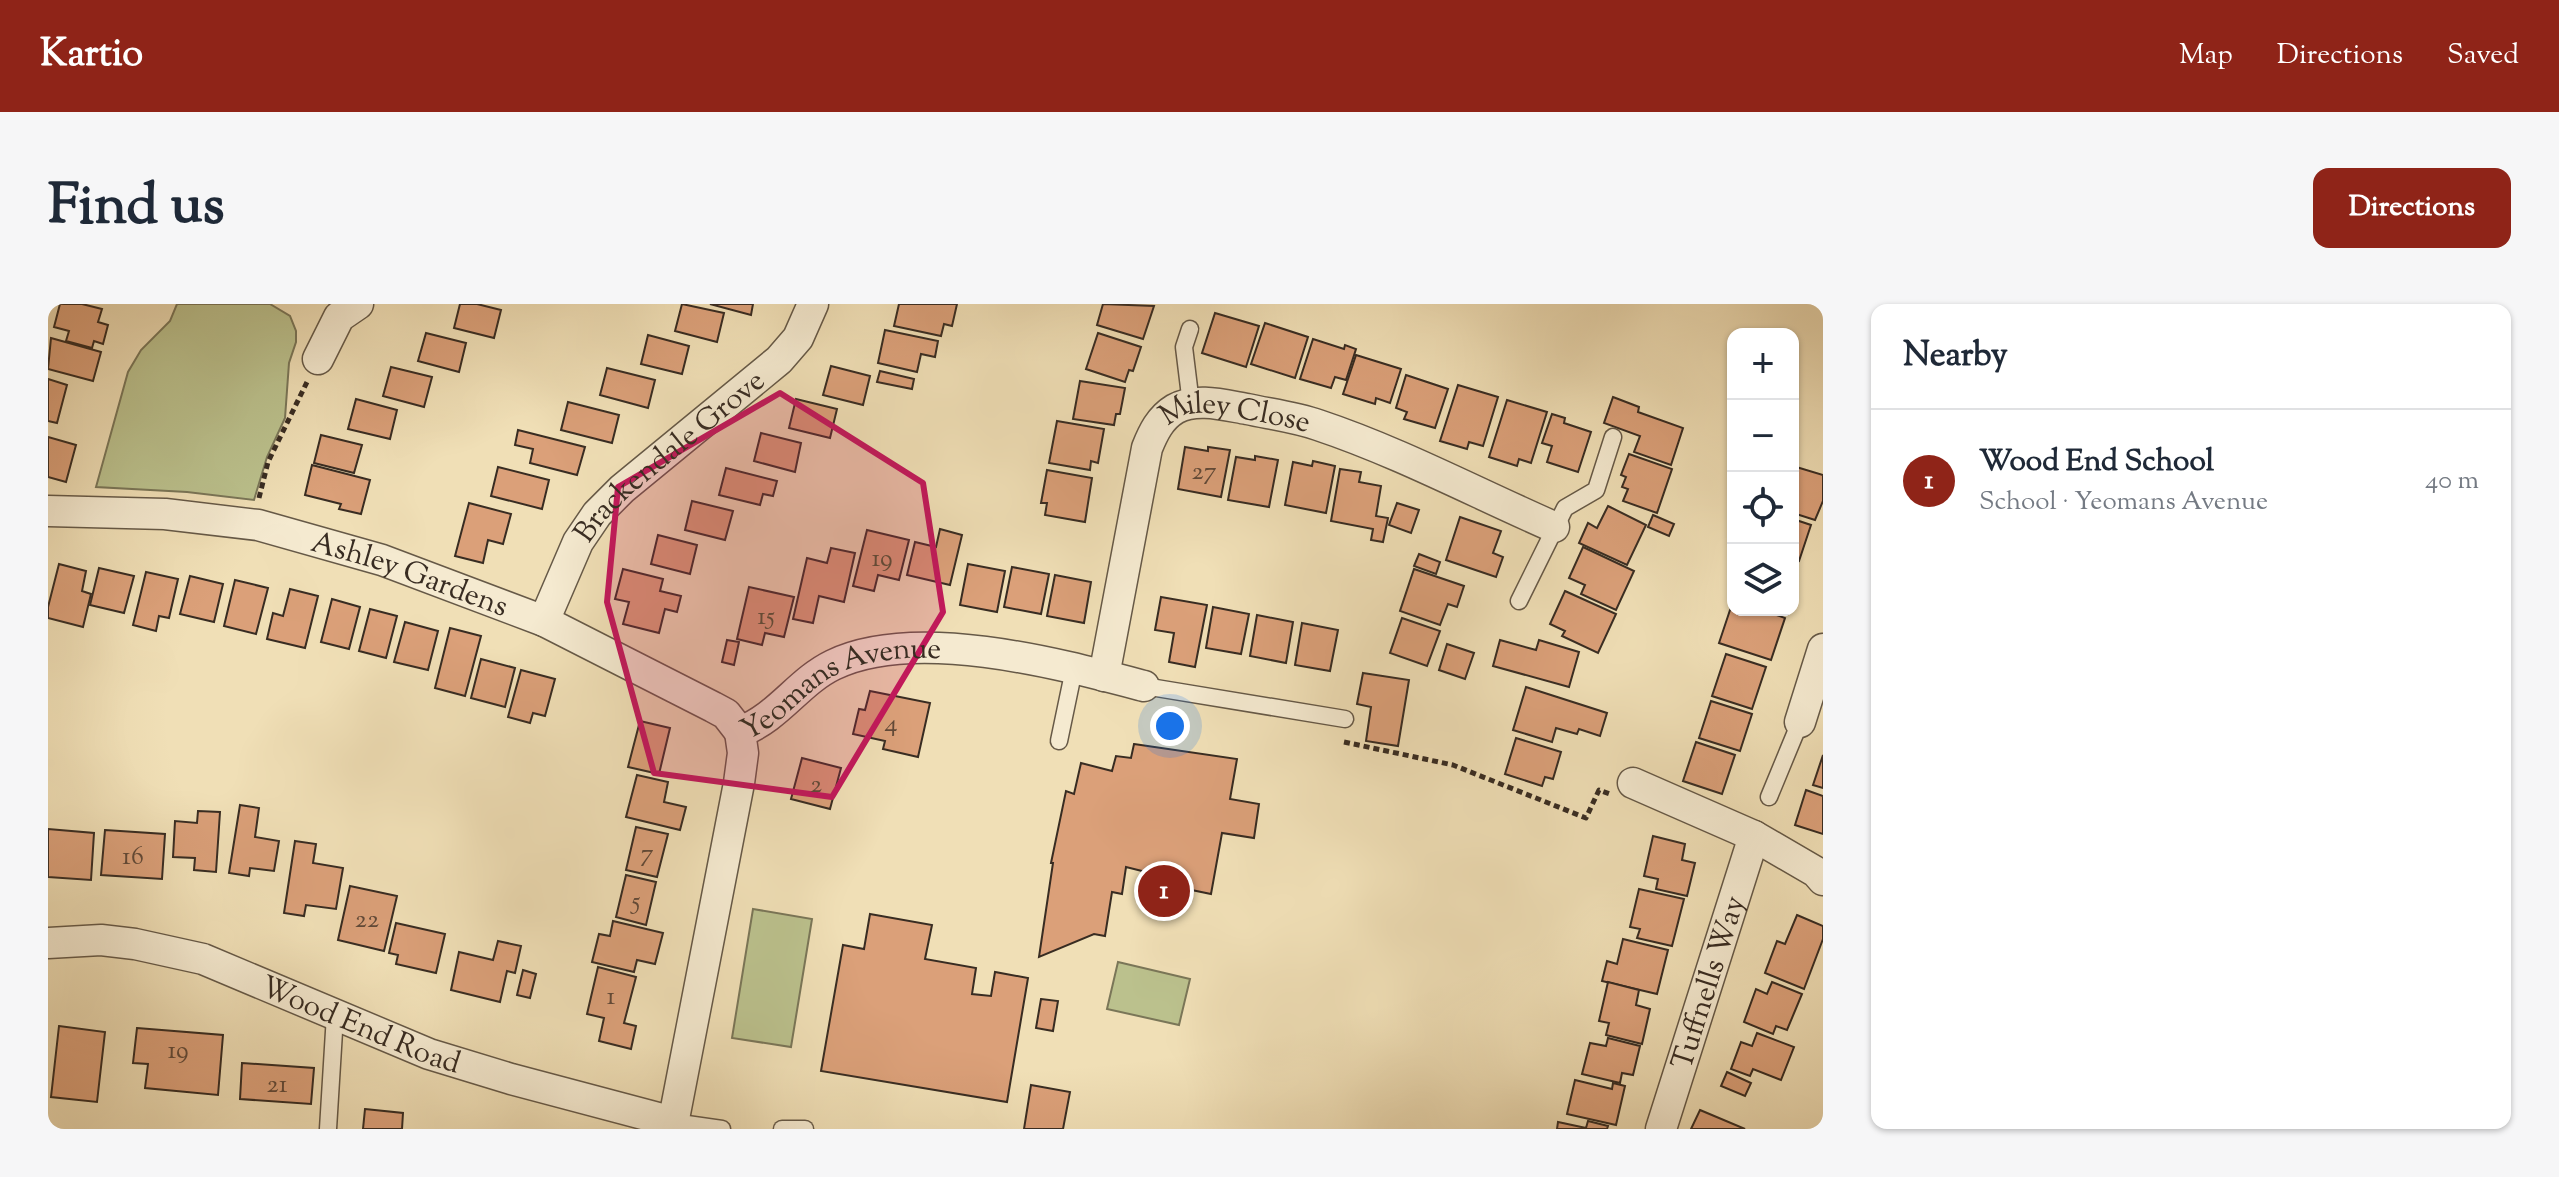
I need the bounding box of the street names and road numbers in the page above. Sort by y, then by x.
street label: Brackendale Grove [565,361,775,552]
street label: Miley Close [1151,383,1315,446]
street label: Ashley Gardens [306,522,514,630]
street label: Yeomans Avenue [734,629,942,753]
street label: Tuffnells Way [1662,891,1758,1075]
street label: Wood End Road [253,967,466,1086]

